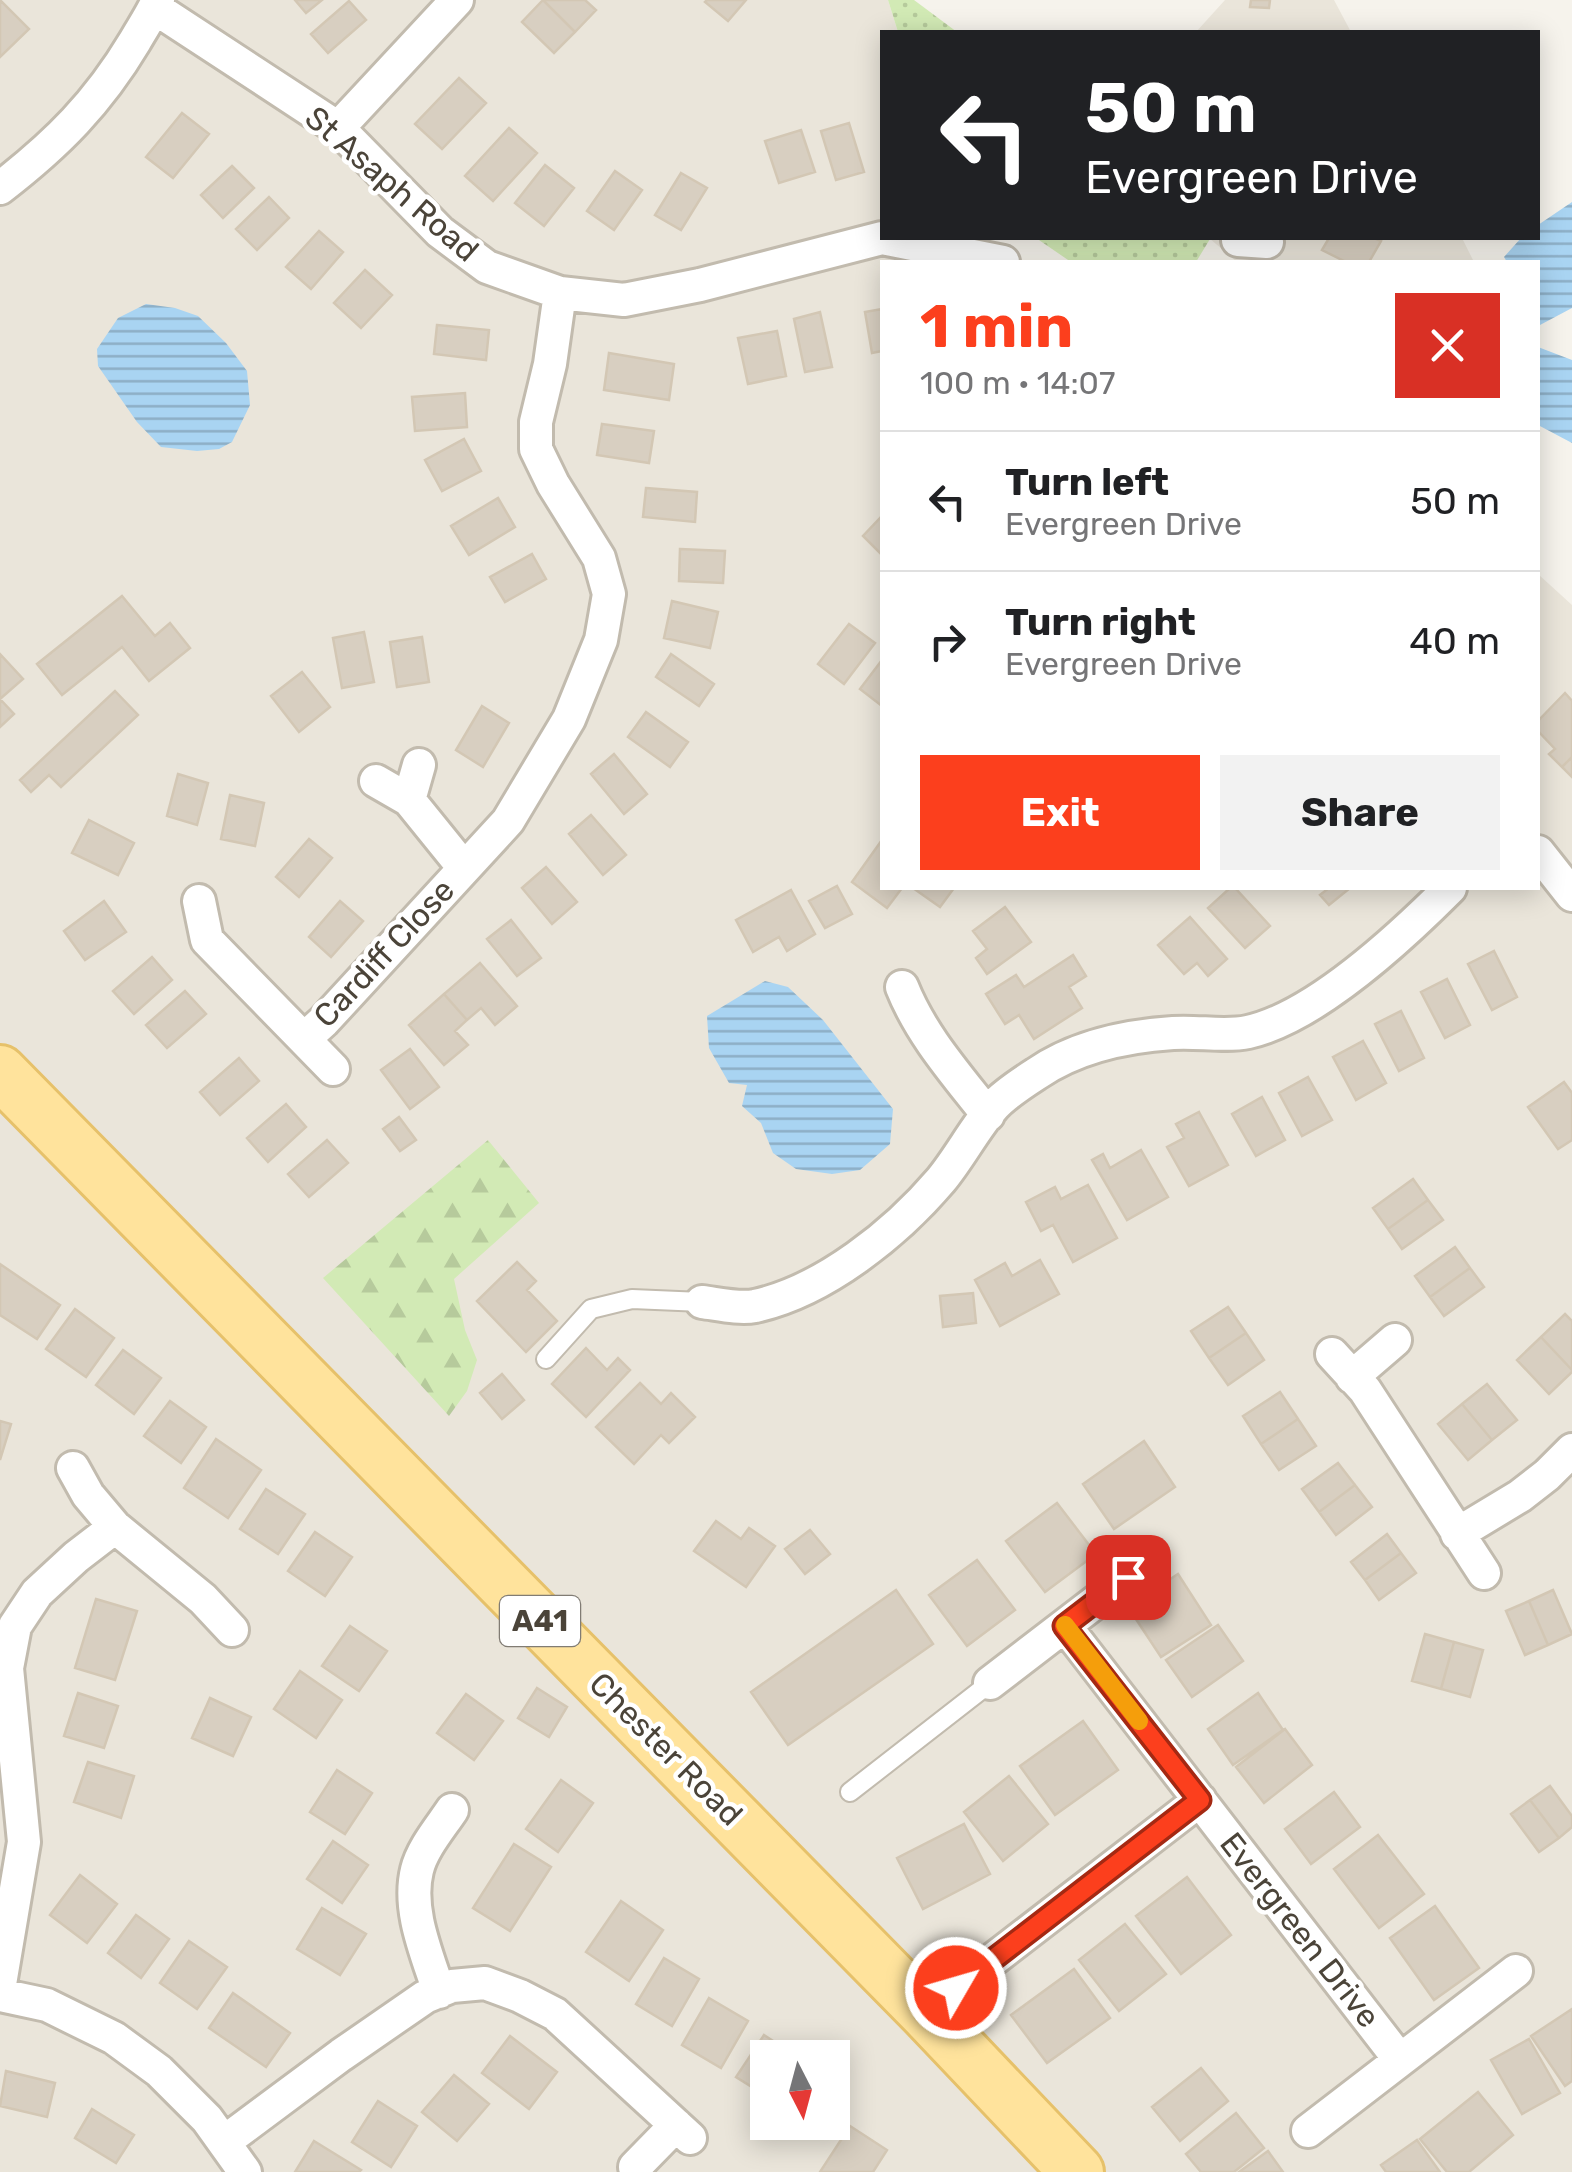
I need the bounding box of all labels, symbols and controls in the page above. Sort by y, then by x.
text: 50 m [1085,67,1257,150]
icon: left [920,70,1050,200]
street label: St Asaph Road [298,98,486,270]
text: Evergreen Drive [1085,151,1418,204]
text: 1 min [920,291,1073,362]
button: close [1395,293,1500,398]
text: 100 m · 14:07 [920,364,1115,402]
text: Turn left [1005,459,1169,505]
icon: left [920,474,975,529]
text: 50 m [1410,478,1500,524]
text: Evergreen Drive [1005,505,1242,543]
text: Turn right [1005,599,1196,645]
icon: right [920,614,975,669]
text: 40 m [1409,618,1500,664]
text: Evergreen Drive [1005,645,1242,683]
button: Exit [920,755,1200,870]
button: Share [1220,755,1500,870]
street label: Cardiff Close [306,871,462,1035]
pin [1086,1535,1171,1620]
icon: arrive [1101,1550,1156,1605]
road number: A41 [500,1596,580,1646]
street label: Chester Road [582,1665,750,1833]
street label: Evergreen Drive [1212,1825,1388,2035]
position arrow [904,1936,1008,2040]
north arrow [750,2040,850,2140]
map controls [750,2040,850,2140]

